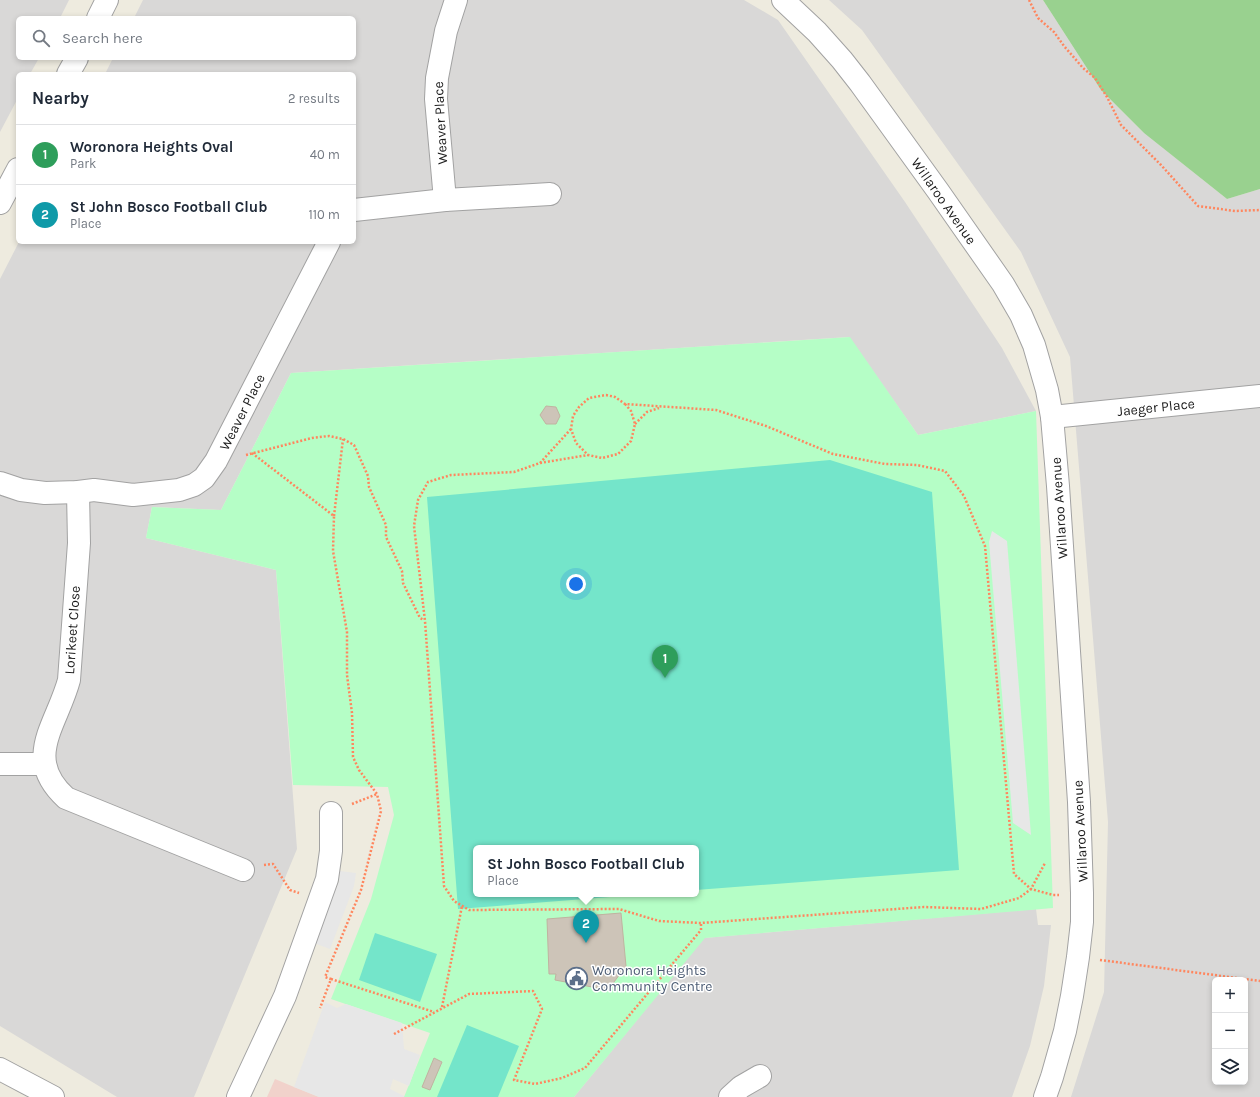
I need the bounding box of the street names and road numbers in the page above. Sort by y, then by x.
street label: Weaver Place [430,81,451,165]
street label: Willaroo Avenue [907,155,980,248]
street label: Weaver Place [216,371,269,453]
street label: Jaeger Place [1116,395,1196,420]
street label: Willaroo Avenue [1047,456,1072,559]
street label: Lorikeet Close [61,585,84,675]
street label: Willaroo Avenue [1069,780,1092,882]

